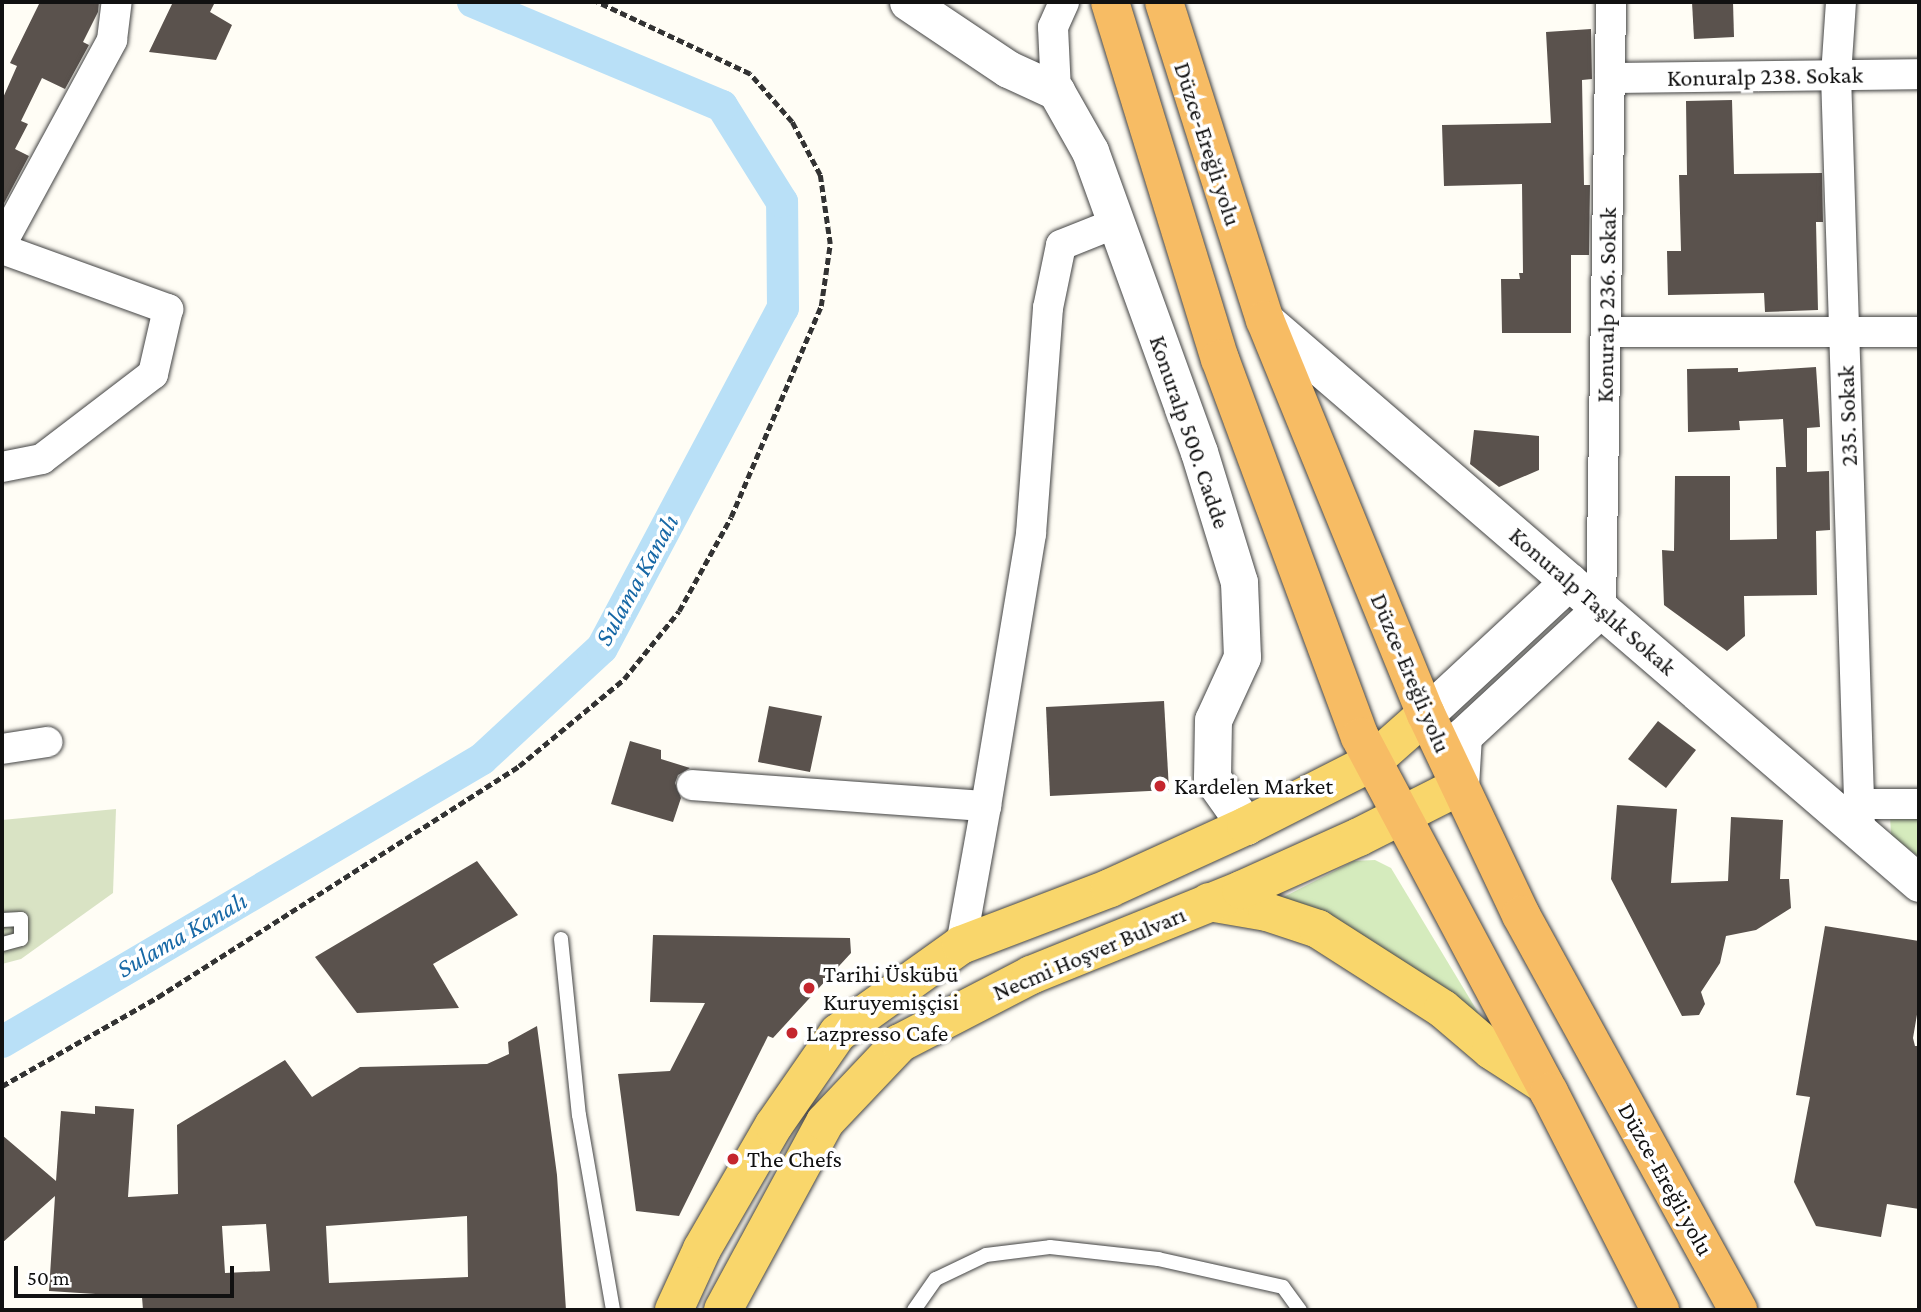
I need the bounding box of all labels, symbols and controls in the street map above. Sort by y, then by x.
street label: Düzce-Ereğli yolu [1168,59,1248,229]
street label: Konuralp 238. Sokak [1667,60,1863,92]
street label: Konuralp 236. Sokak [1590,207,1622,403]
street label: Konuralp 500. Cadde [1143,332,1237,532]
street label: 235. Sokak [1831,365,1863,467]
water label: Sulama Kanalı [588,509,686,651]
street label: Konuralp Taşlık Sokak [1504,521,1682,681]
street label: Düzce-Ereğli yolu [1364,589,1458,757]
place label: Kardelen Market [1174,772,1333,800]
marker: Kardelen Market [1152,778,1168,794]
water label: Sulama Kanalı [111,885,253,985]
street label: Necmi Hoşver Bulvarı [988,899,1190,1007]
place label: Tarihi Üskübü Kuruyemişçisi [823,960,959,1016]
marker: Tarihi Üskübü Kuruyemişçisi [801,980,817,996]
place label: Lazpresso Cafe [806,1019,948,1047]
marker: Lazpresso Cafe [784,1025,800,1041]
street label: Düzce-Ereğli yolu [1612,1098,1720,1260]
place label: The Chefs [747,1145,842,1173]
marker: The Chefs [725,1151,741,1167]
scale bar [18,1252,238,1296]
text: 50 m [27,1266,70,1290]

